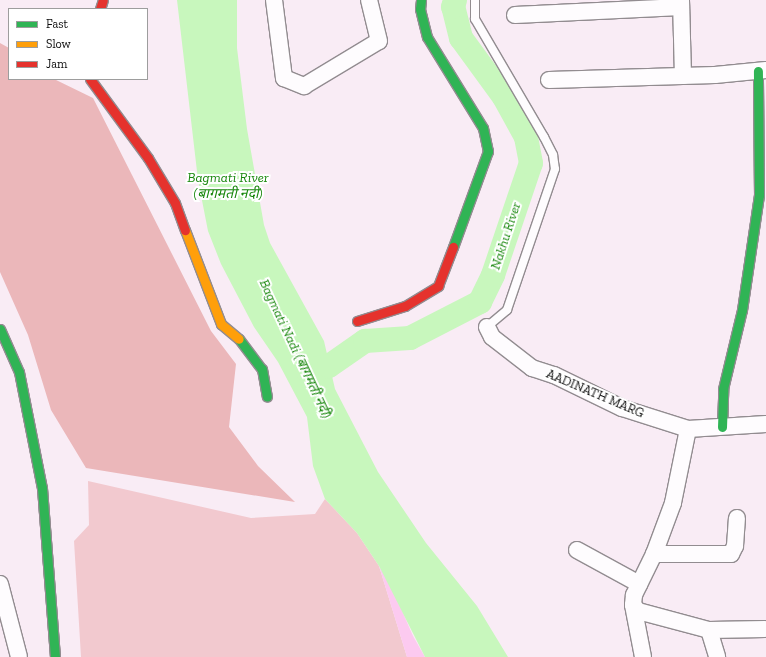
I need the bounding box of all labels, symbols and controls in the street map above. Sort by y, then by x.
legend [8,8,148,80]
text: Fast [46,17,68,31]
text: Slow [46,37,71,51]
text: Jam [46,57,67,71]
water label: Bagmati River (बागमती नदी) [187,170,269,202]
water label: Nakhu River [487,200,525,272]
water label: Bagmati Nadi (बागमती नदी) [255,277,335,421]
street label: AADINATH MARG [544,366,646,422]

